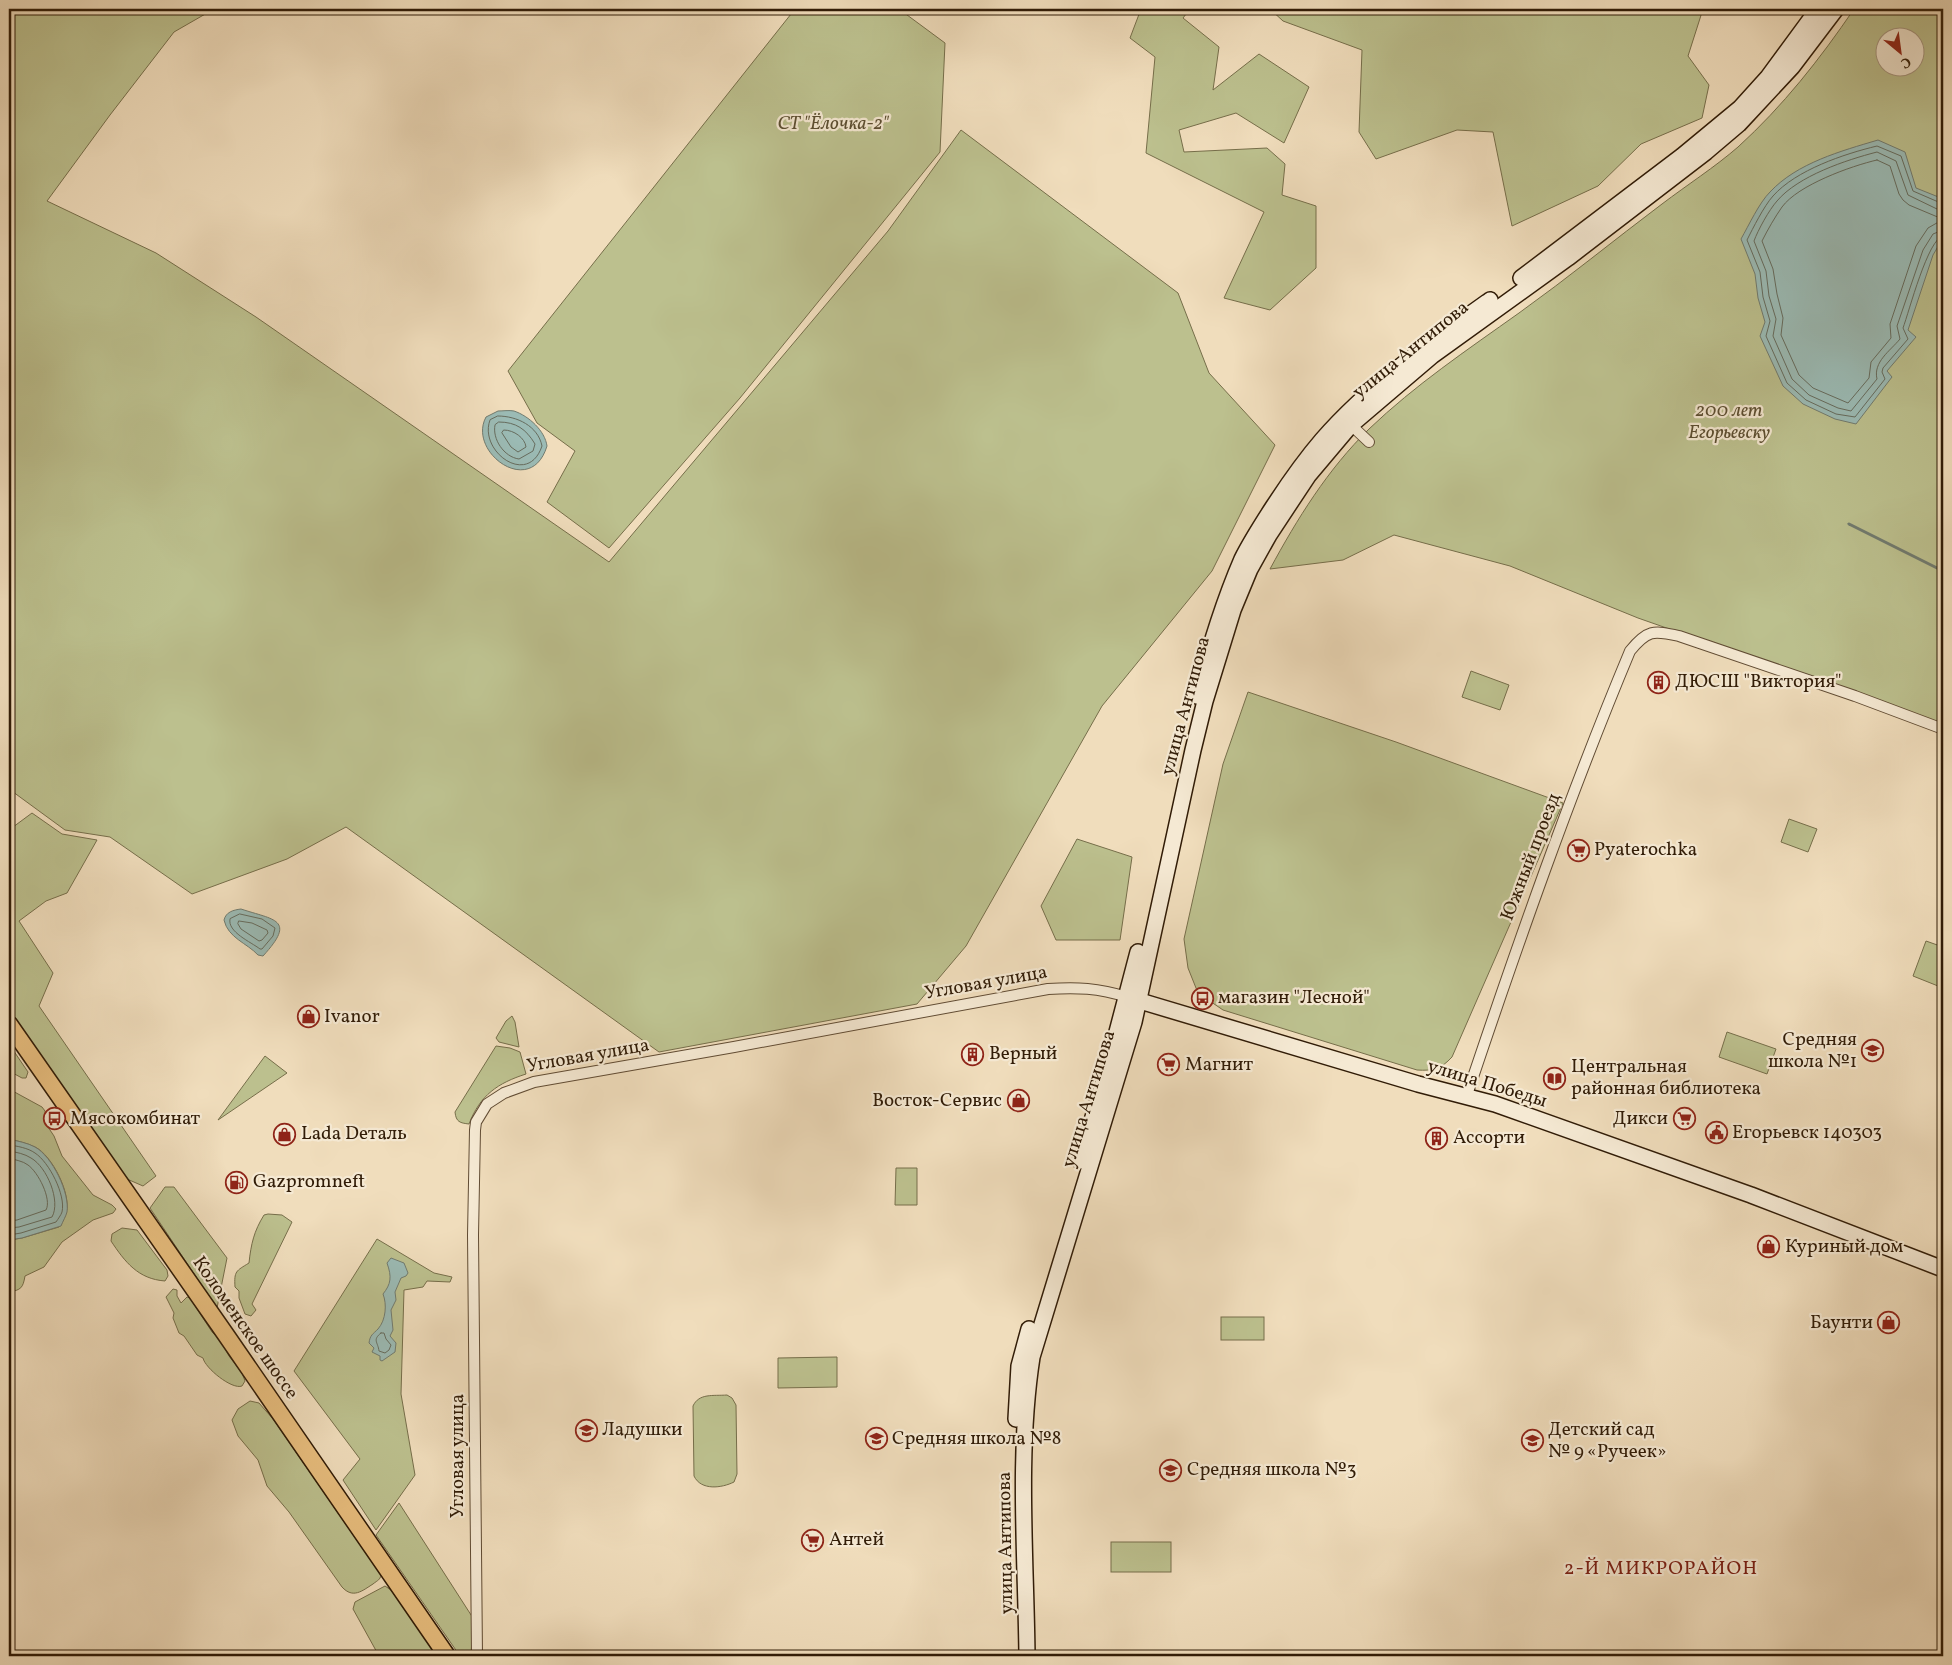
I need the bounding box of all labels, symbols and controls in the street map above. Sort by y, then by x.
north arrow [1874,28,1924,78]
text: С [1897,52,1914,73]
park label: СТ "Ёлочка-2" [778,111,889,137]
street label: улица Антипова [1347,295,1475,405]
park label: 200 лет Егорьевску [1688,398,1770,446]
street label: улица Антипова [1155,634,1217,778]
place label: ДЮСШ "Виктория" [1675,669,1842,695]
building icon: ДЮСШ "Виктория" [1647,670,1671,694]
street label: Южный проезд [1495,789,1567,925]
place label: Pyaterochka [1594,837,1697,863]
supermarket icon: Pyaterochka [1566,838,1590,862]
street label: Угловая улица [923,959,1049,1007]
place label: магазин "Лесной" [1218,985,1370,1011]
bus stop icon: магазин "Лесной" [1190,986,1214,1010]
place label: Ivanor [324,1004,380,1030]
shop icon: Ivanor [296,1005,320,1029]
street label: улица Антипова [1056,1027,1122,1171]
place label: Средняя школа №1 [1768,1027,1857,1075]
street label: Угловая улица [525,1032,651,1080]
school or university icon: Средняя школа №1 [1861,1039,1885,1063]
place label: Верный [989,1041,1057,1067]
building icon: Верный [961,1042,985,1066]
place label: Магнит [1185,1052,1253,1078]
supermarket icon: Магнит [1157,1053,1181,1077]
street label: улица Победы [1424,1053,1550,1115]
place label: Центральная районная библиотека [1571,1054,1761,1102]
library icon: Центральная районная библиотека [1543,1066,1567,1090]
place label: Восток-Сервис [872,1088,1002,1114]
shop icon: Восток-Сервис [1006,1089,1030,1113]
place label: Мясокомбинат [70,1106,201,1132]
place label: Дикси [1613,1106,1668,1132]
bus stop icon: Мясокомбинат [42,1107,66,1131]
supermarket icon: Дикси [1672,1107,1696,1131]
place label: Егорьевск 140303 [1732,1120,1882,1146]
place label: Lada Dеталь [301,1121,407,1147]
public building icon: Егорьевск 140303 [1704,1121,1728,1145]
shop icon: Lada Dеталь [273,1122,297,1146]
place label: Ассорти [1453,1125,1525,1151]
building icon: Ассорти [1425,1126,1449,1150]
place label: Gazpromneft [253,1169,365,1195]
fuel station icon: Gazpromneft [225,1170,249,1194]
place label: Куриный дом [1785,1234,1903,1260]
shop icon: Куриный дом [1757,1235,1781,1259]
street label: Коломенское шоссе [186,1251,304,1405]
place label: Баунти [1810,1310,1873,1336]
shop icon: Баунти [1877,1311,1901,1335]
street label: Угловая улица [445,1394,471,1518]
place label: Ладушки [602,1417,683,1443]
place label: Детский сад № 9 «Ручеек» [1548,1417,1667,1465]
school or university icon: Ладушки [574,1418,598,1442]
place label: Средняя школа №8 [892,1426,1061,1452]
school or university icon: Средняя школа №8 [864,1427,888,1451]
school or university icon: Детский сад № 9 «Ручеек» [1520,1429,1544,1453]
place label: Средняя школа №3 [1187,1457,1357,1483]
school or university icon: Средняя школа №3 [1159,1458,1183,1482]
street label: улица Антипова [992,1471,1020,1615]
place label: Антей [829,1527,884,1553]
supermarket icon: Антей [801,1528,825,1552]
district label: 2-Й МИКРОРАЙОН [1564,1555,1758,1583]

